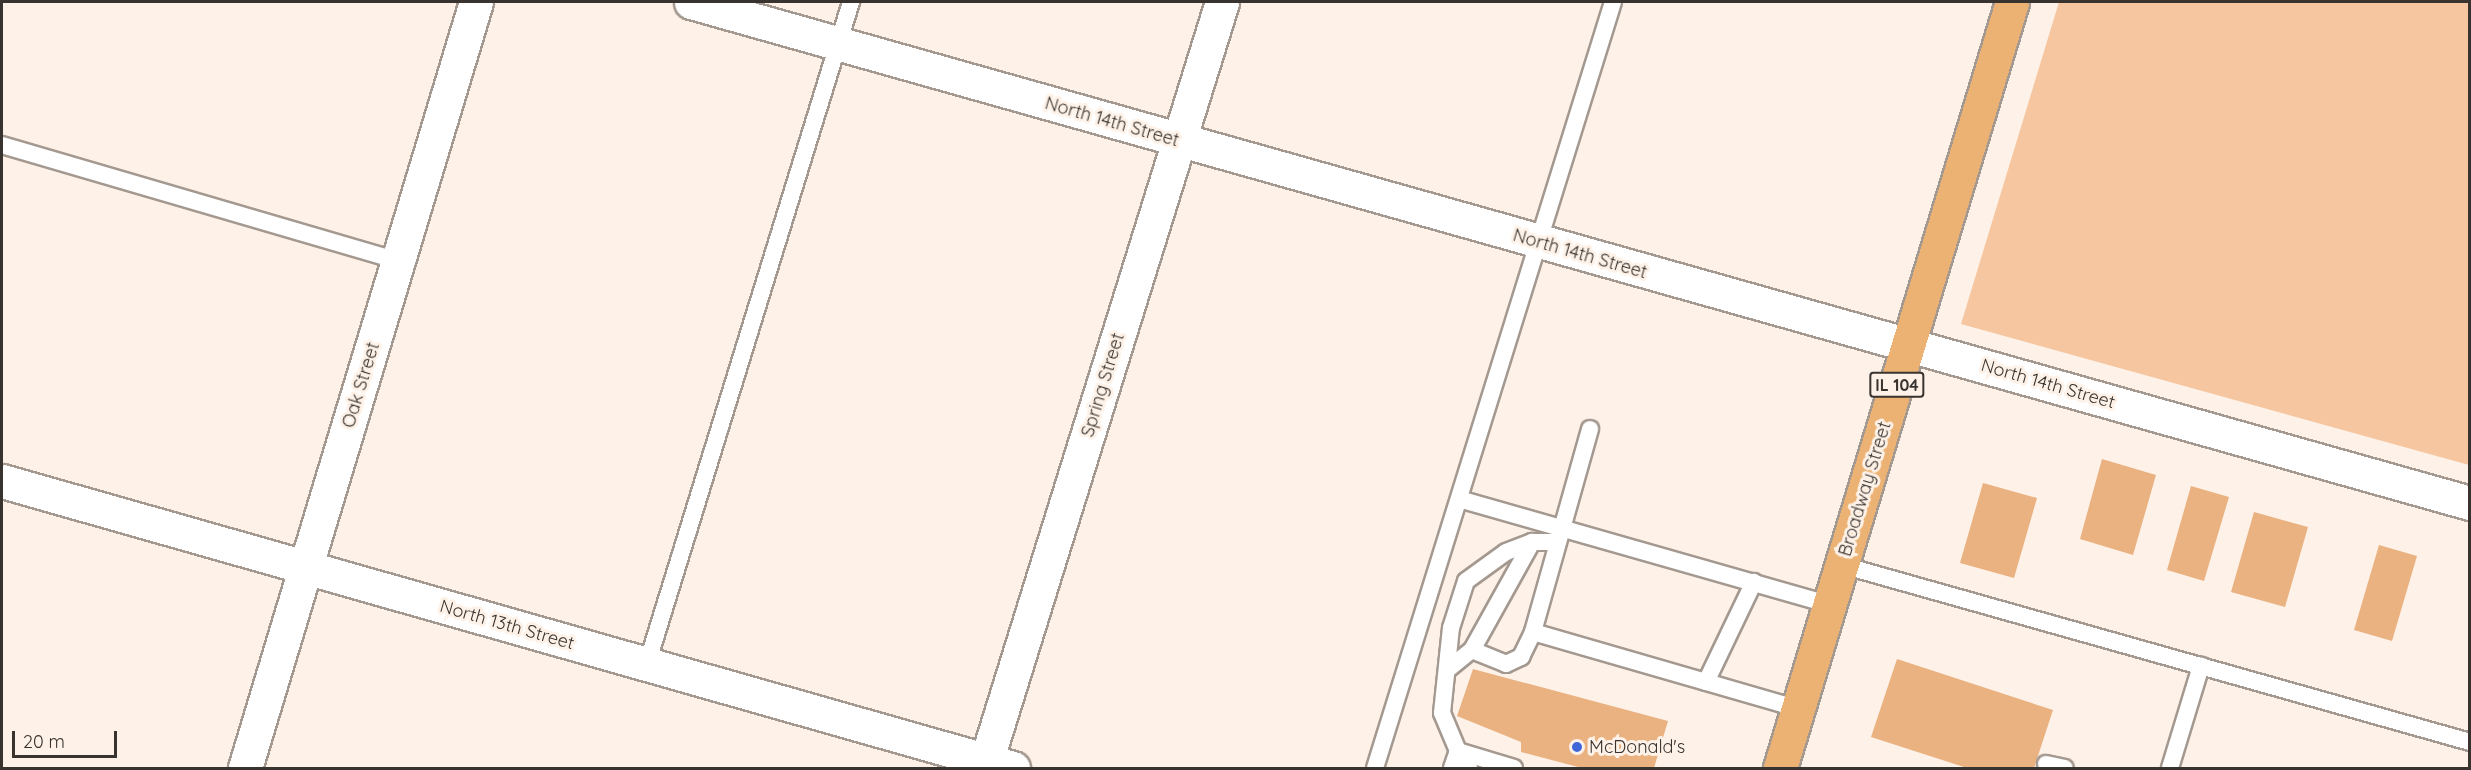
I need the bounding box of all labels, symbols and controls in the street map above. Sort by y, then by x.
street label: North 14th Street [1042,93,1182,151]
street label: North 14th Street [1510,225,1650,283]
street label: Spring Street [1077,330,1129,440]
street label: Oak Street [338,340,384,430]
street label: North 14th Street [1978,355,2118,413]
road number: IL 104 [1868,372,1926,398]
street label: Broadway Street [1834,419,1896,559]
street label: North 13th Street [437,596,577,654]
scale bar [15,719,120,757]
text: 20 m [23,730,65,753]
place label: McDonald's [1589,736,1685,758]
marker: McDonald's [1570,740,1584,754]

